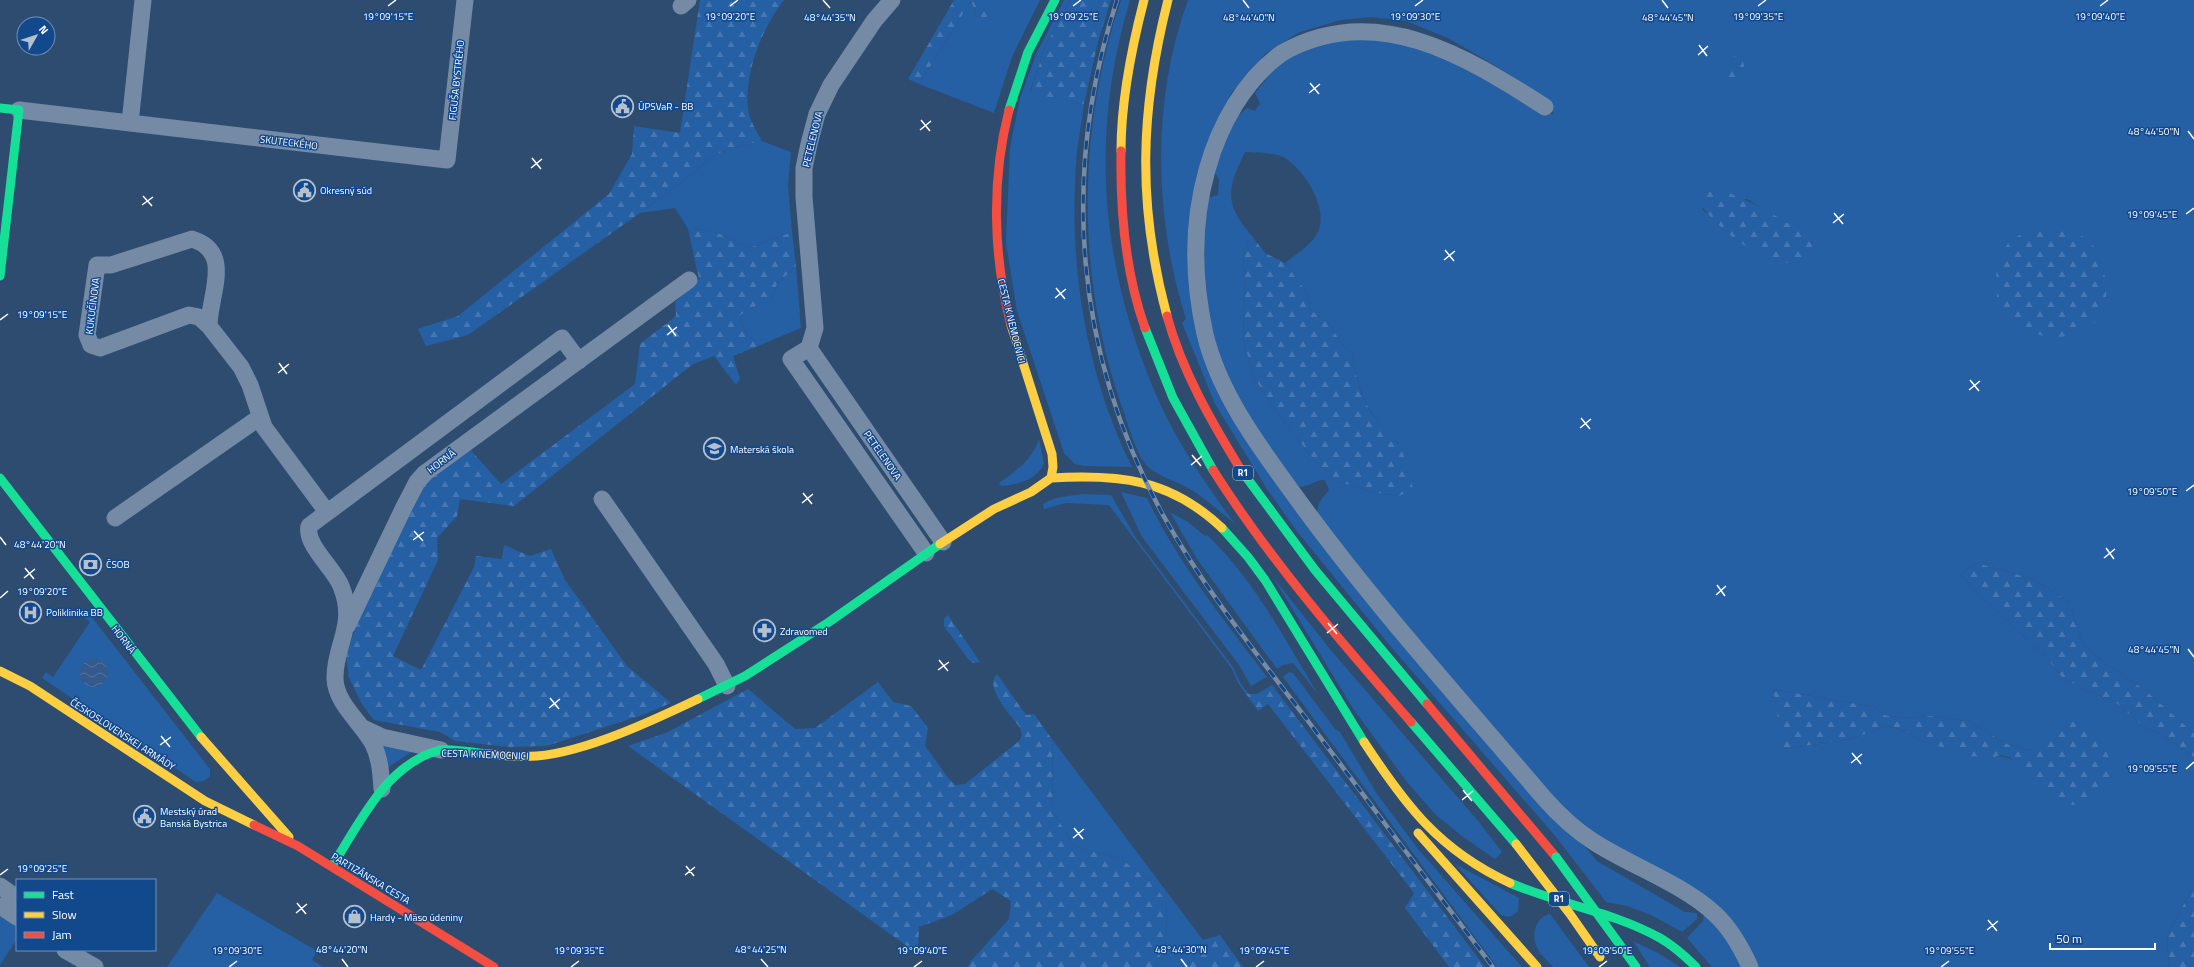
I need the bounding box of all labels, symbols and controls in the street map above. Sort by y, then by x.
text: 19°09'15"E [363,9,414,24]
text: 19°09'20"E [705,9,756,24]
text: 19°09'25"E [1048,9,1099,24]
text: 19°09'30"E [1390,9,1441,24]
text: 19°09'35"E [1733,9,1784,24]
text: 19°09'40"E [2075,9,2126,24]
text: 48°44'35"N [804,10,856,25]
text: 48°44'40"N [1223,10,1275,25]
text: 48°44'45"N [1642,10,1694,25]
north arrow [16,16,56,56]
text: N [35,22,52,38]
street label: FIGUŠA BYSTRÉHO [445,39,468,121]
public building icon: ÚPSVaR - BB [609,93,635,119]
place label: ÚPSVaR - BB [638,99,694,114]
street label: PETELENOVA [798,109,827,169]
text: 48°44'50"N [2128,124,2180,139]
street label: SKUTECKÉHO [259,132,319,154]
public building icon: Okresný súd [292,177,318,203]
place label: Okresný súd [320,183,372,198]
text: 19°09'45"E [2127,207,2178,222]
street label: KUKUČÍNOVA [82,277,103,335]
street label: CESTA K NEMOCNICI [994,277,1029,365]
text: 19°09'15"E [17,307,68,322]
street label: PETELENOVA [860,428,905,483]
school or university icon: Materská škola [701,436,727,462]
place label: Materská škola [730,442,794,457]
street label: HORNÁ [424,446,459,477]
road number: R1 [1233,466,1253,480]
text: 19°09'50"E [2127,484,2178,499]
text: 48°44'20"N [14,537,66,552]
bank icon: ČSOB [78,551,104,577]
place label: ČSOB [106,557,130,572]
text: 19°09'20"E [17,584,68,599]
hospital icon: Poliklinika BB [17,599,43,625]
place label: Poliklinika BB [46,605,103,620]
pharmacy icon: Zdravomed [751,618,777,644]
street label: HORNÁ [108,622,139,657]
place label: Zdravomed [780,624,828,639]
text: 48°44'45"N [2128,642,2180,657]
street label: ČESKOSLOVENSKEJ ARMÁDY [67,695,179,774]
street label: CESTA K NEMOCNICI [441,745,529,764]
text: 19°09'55"E [2127,761,2178,776]
public building icon: Mestský úrad Banská Bystrica [132,804,158,830]
place label: Mestský úrad Banská Bystrica [160,804,227,831]
street label: PARTIZÁNSKA CESTA [328,849,413,908]
text: 19°09'25"E [17,861,68,876]
legend [16,879,156,951]
text: Fast [52,885,75,904]
road number: R1 [1549,892,1569,906]
shop icon: Hardy - Mäso údeniny [341,904,367,930]
text: Slow [52,905,77,924]
place label: Hardy - Mäso údeniny [370,910,463,925]
text: Jam [52,925,72,944]
scale bar [2050,925,2155,951]
text: 50 m [2056,929,2082,948]
text: 48°44'20"N [316,942,368,957]
text: 48°44'25"N [735,942,787,957]
text: 48°44'30"N [1155,942,1207,957]
text: 19°09'30"E [212,943,263,958]
text: 19°09'35"E [554,943,605,958]
text: 19°09'40"E [897,943,948,958]
text: 19°09'45"E [1239,943,1290,958]
text: 19°09'50"E [1582,943,1633,958]
text: 19°09'55"E [1924,943,1975,958]

